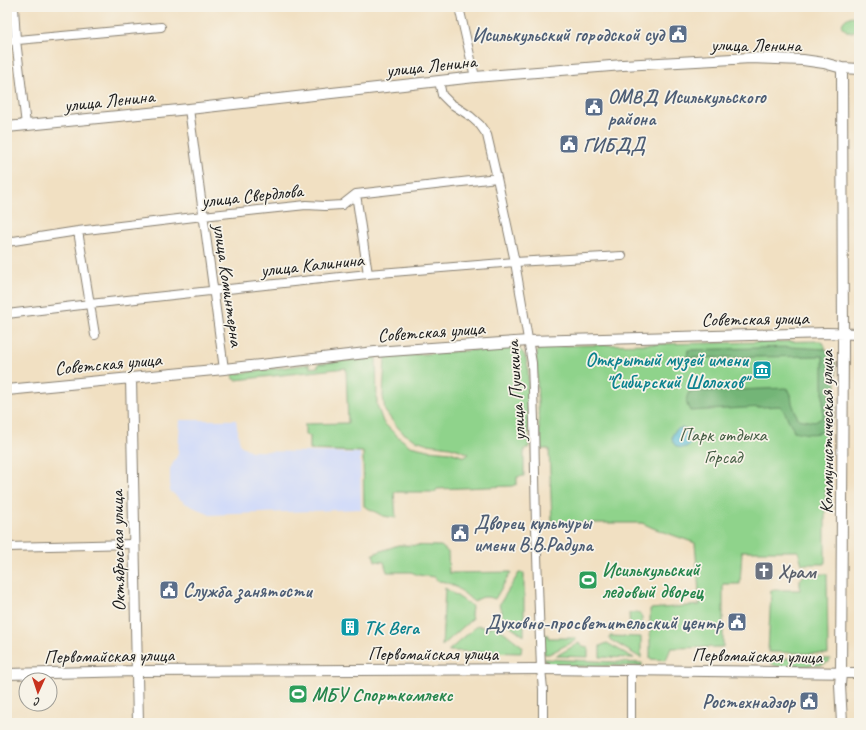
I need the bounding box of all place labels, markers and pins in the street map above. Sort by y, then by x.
place label: Исилькульский городской суд [472,23,666,47]
public building icon: Исилькульский городской суд [667,23,689,45]
place label: ОМВД Исилькульского района [608,85,767,131]
public building icon: ОМВД Исилькульского района [583,96,605,118]
public building icon: ГИБДД [558,133,580,155]
place label: ГИБДД [583,133,647,157]
place label: Открытый музей имени "Сибирский Шолохов" [586,348,752,394]
museum icon: Открытый музей имени "Сибирский Шолохов" [751,359,773,381]
place label: Дворец культуры имени В.В.Радула [474,511,594,557]
public building icon: Дворец культуры имени В.В.Радула [449,522,471,544]
place label: Исилькульский ледовый дворец [602,558,704,604]
church icon: Храм [753,560,775,582]
place label: Храм [778,560,818,584]
sports icon: Исилькульский ледовый дворец [577,569,599,591]
public building icon: Служба занятости [158,579,180,601]
place label: Служба занятости [183,579,313,604]
place label: Духовно-просветительский центр [485,611,725,635]
public building icon: Духовно-просветительский центр [726,611,748,633]
building icon: ТК Вега [339,616,361,638]
place label: ТК Вега [364,616,421,640]
sports icon: МБУ Спорткомлекс [287,683,309,705]
place label: МБУ Спорткомлекс [312,683,453,707]
place label: Ростехнадзор [702,690,797,714]
public building icon: Ростехнадзор [798,690,820,712]

